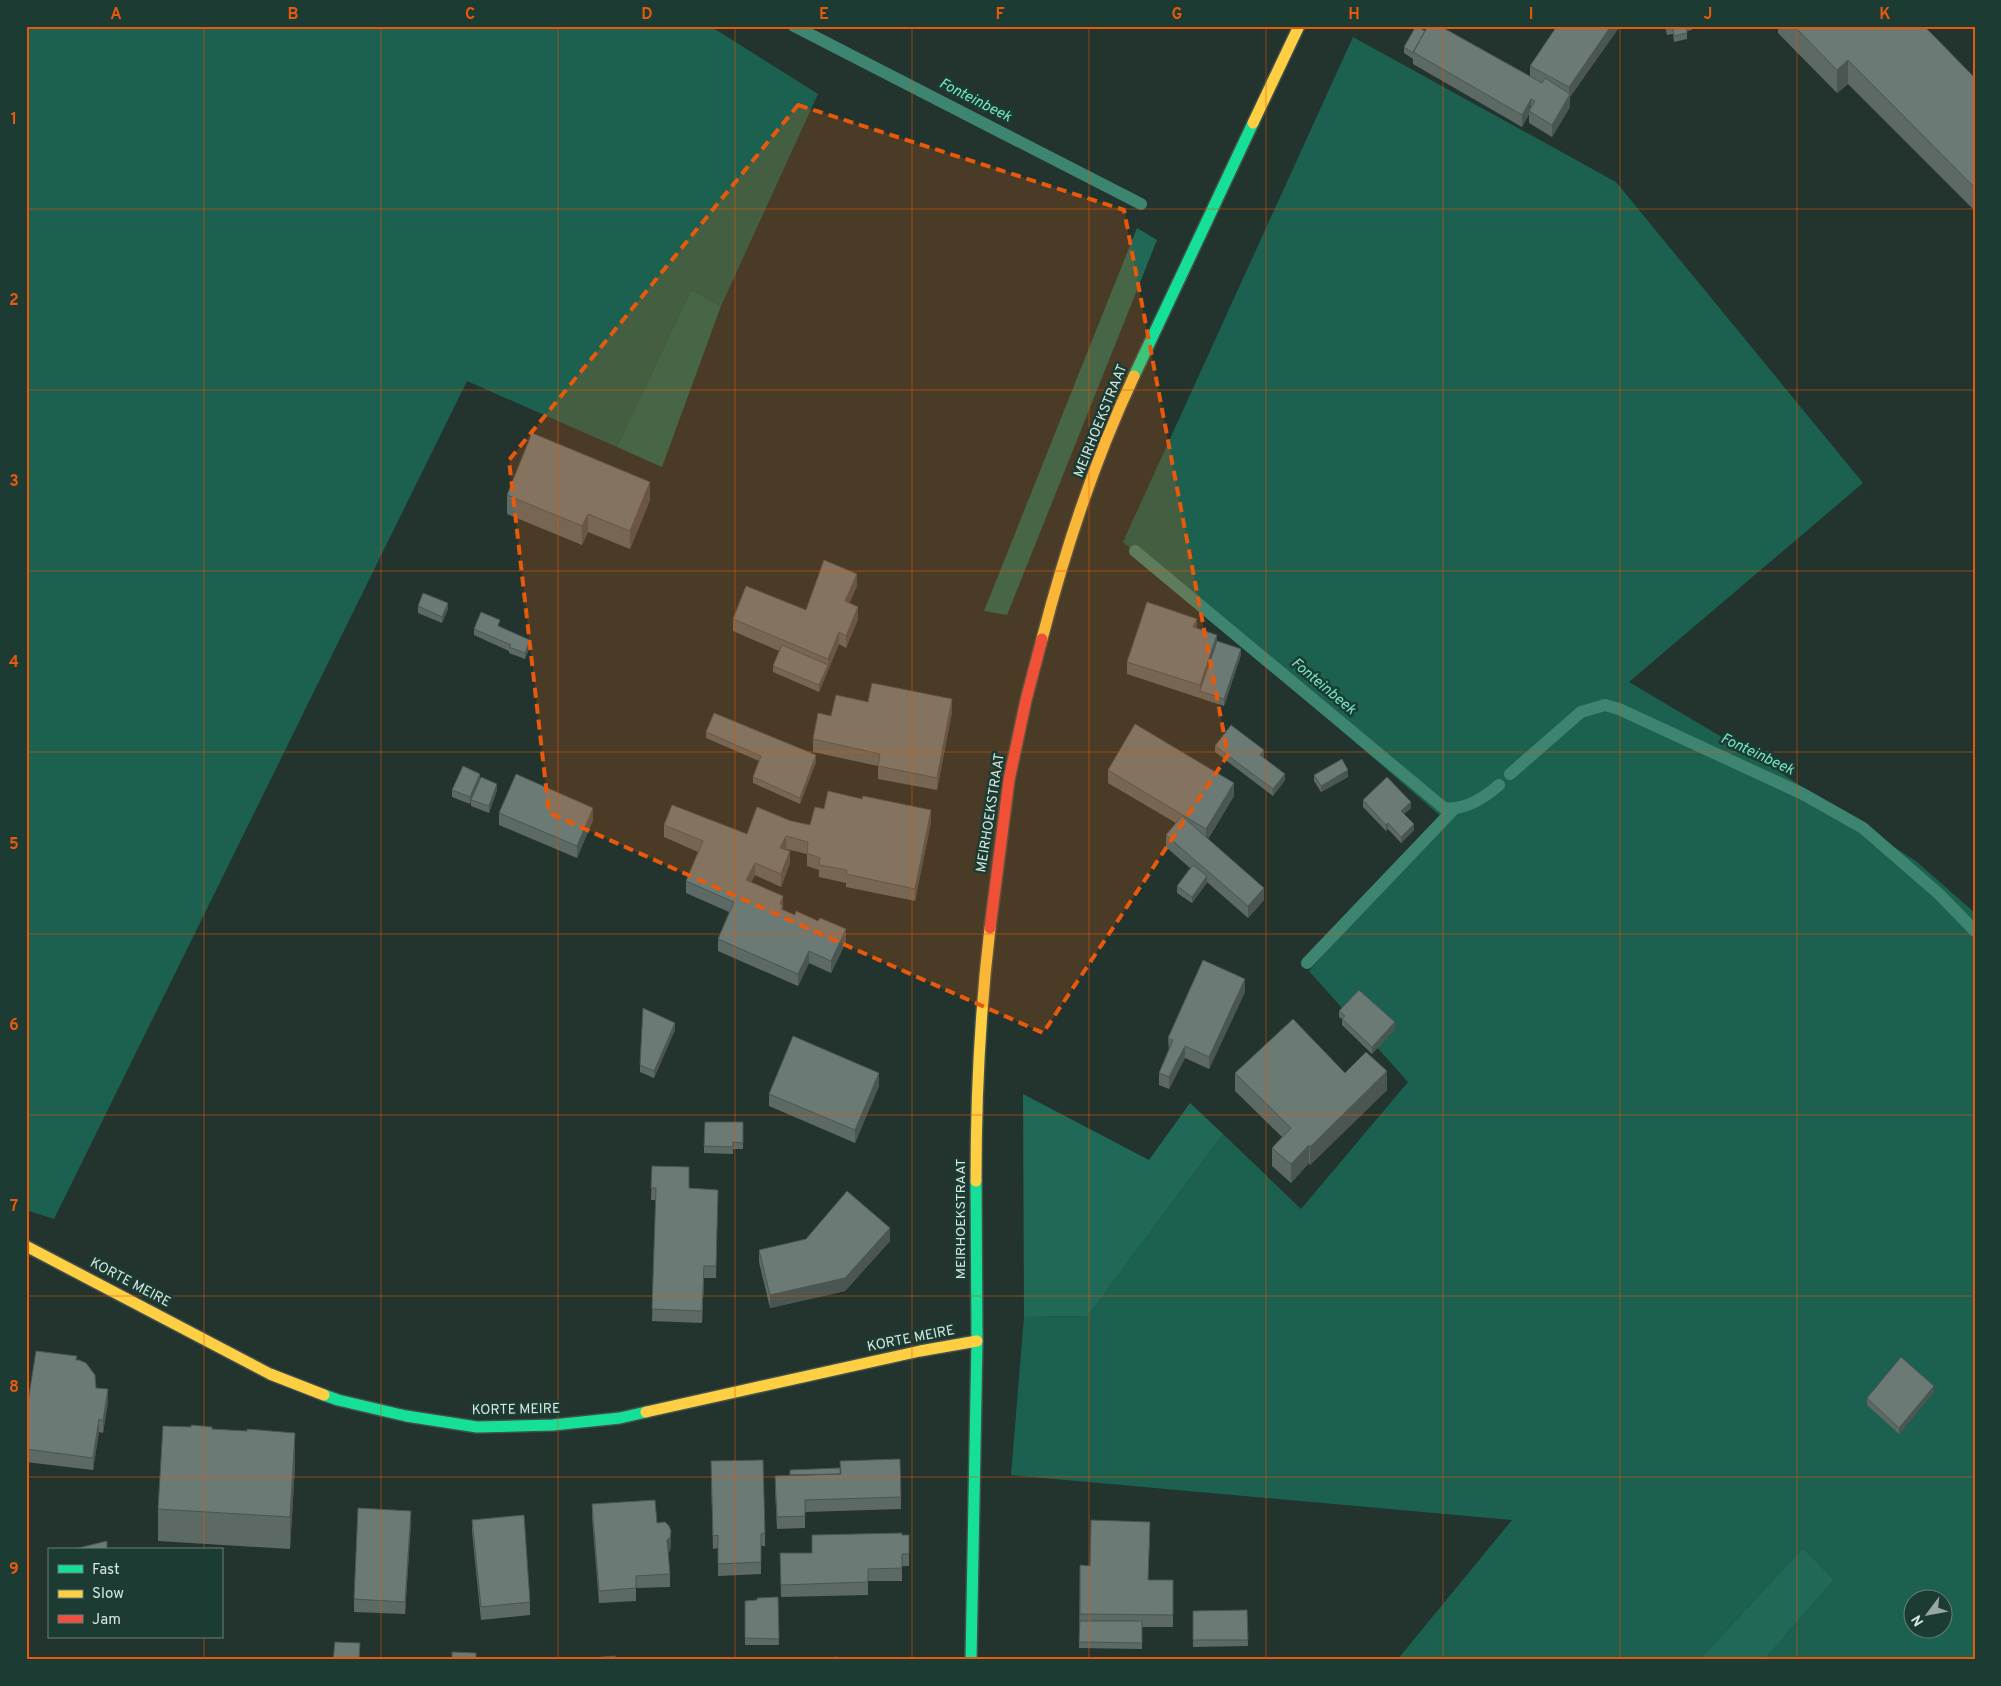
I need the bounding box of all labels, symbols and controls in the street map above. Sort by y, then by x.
text: A [110,5,122,25]
text: B [287,5,299,25]
text: C [465,5,475,25]
text: D [641,5,653,25]
text: E [819,5,829,25]
text: F [995,5,1005,25]
text: G [1172,5,1182,25]
text: H [1348,5,1360,25]
text: I [1529,5,1533,25]
text: J [1704,5,1712,25]
text: K [1879,5,1891,25]
water label: Fonteinbeek [936,75,1015,128]
text: 1 [11,110,17,130]
text: 2 [9,291,19,311]
street label: MEIRHOEKSTRAAT [1071,362,1131,480]
text: 3 [9,472,19,492]
text: 4 [9,653,19,673]
water label: Fonteinbeek [1287,654,1360,720]
water label: Fonteinbeek [1717,730,1797,780]
street label: MEIRHOEKSTRAAT [973,752,1009,874]
text: 5 [9,835,19,855]
text: 6 [9,1016,19,1036]
street label: MEIRHOEKSTRAAT [953,1159,970,1279]
text: 7 [10,1197,18,1217]
street label: KORTE MEIRE [87,1255,173,1311]
street label: KORTE MEIRE [866,1322,956,1356]
text: 8 [9,1378,19,1398]
street label: KORTE MEIRE [471,1401,561,1419]
legend [48,1548,222,1638]
text: 9 [9,1560,19,1580]
text: Fast [92,1561,120,1580]
text: Slow [92,1585,124,1604]
north arrow [1904,1588,1954,1638]
text: Jam [92,1611,121,1630]
text: N [1908,1611,1928,1629]

